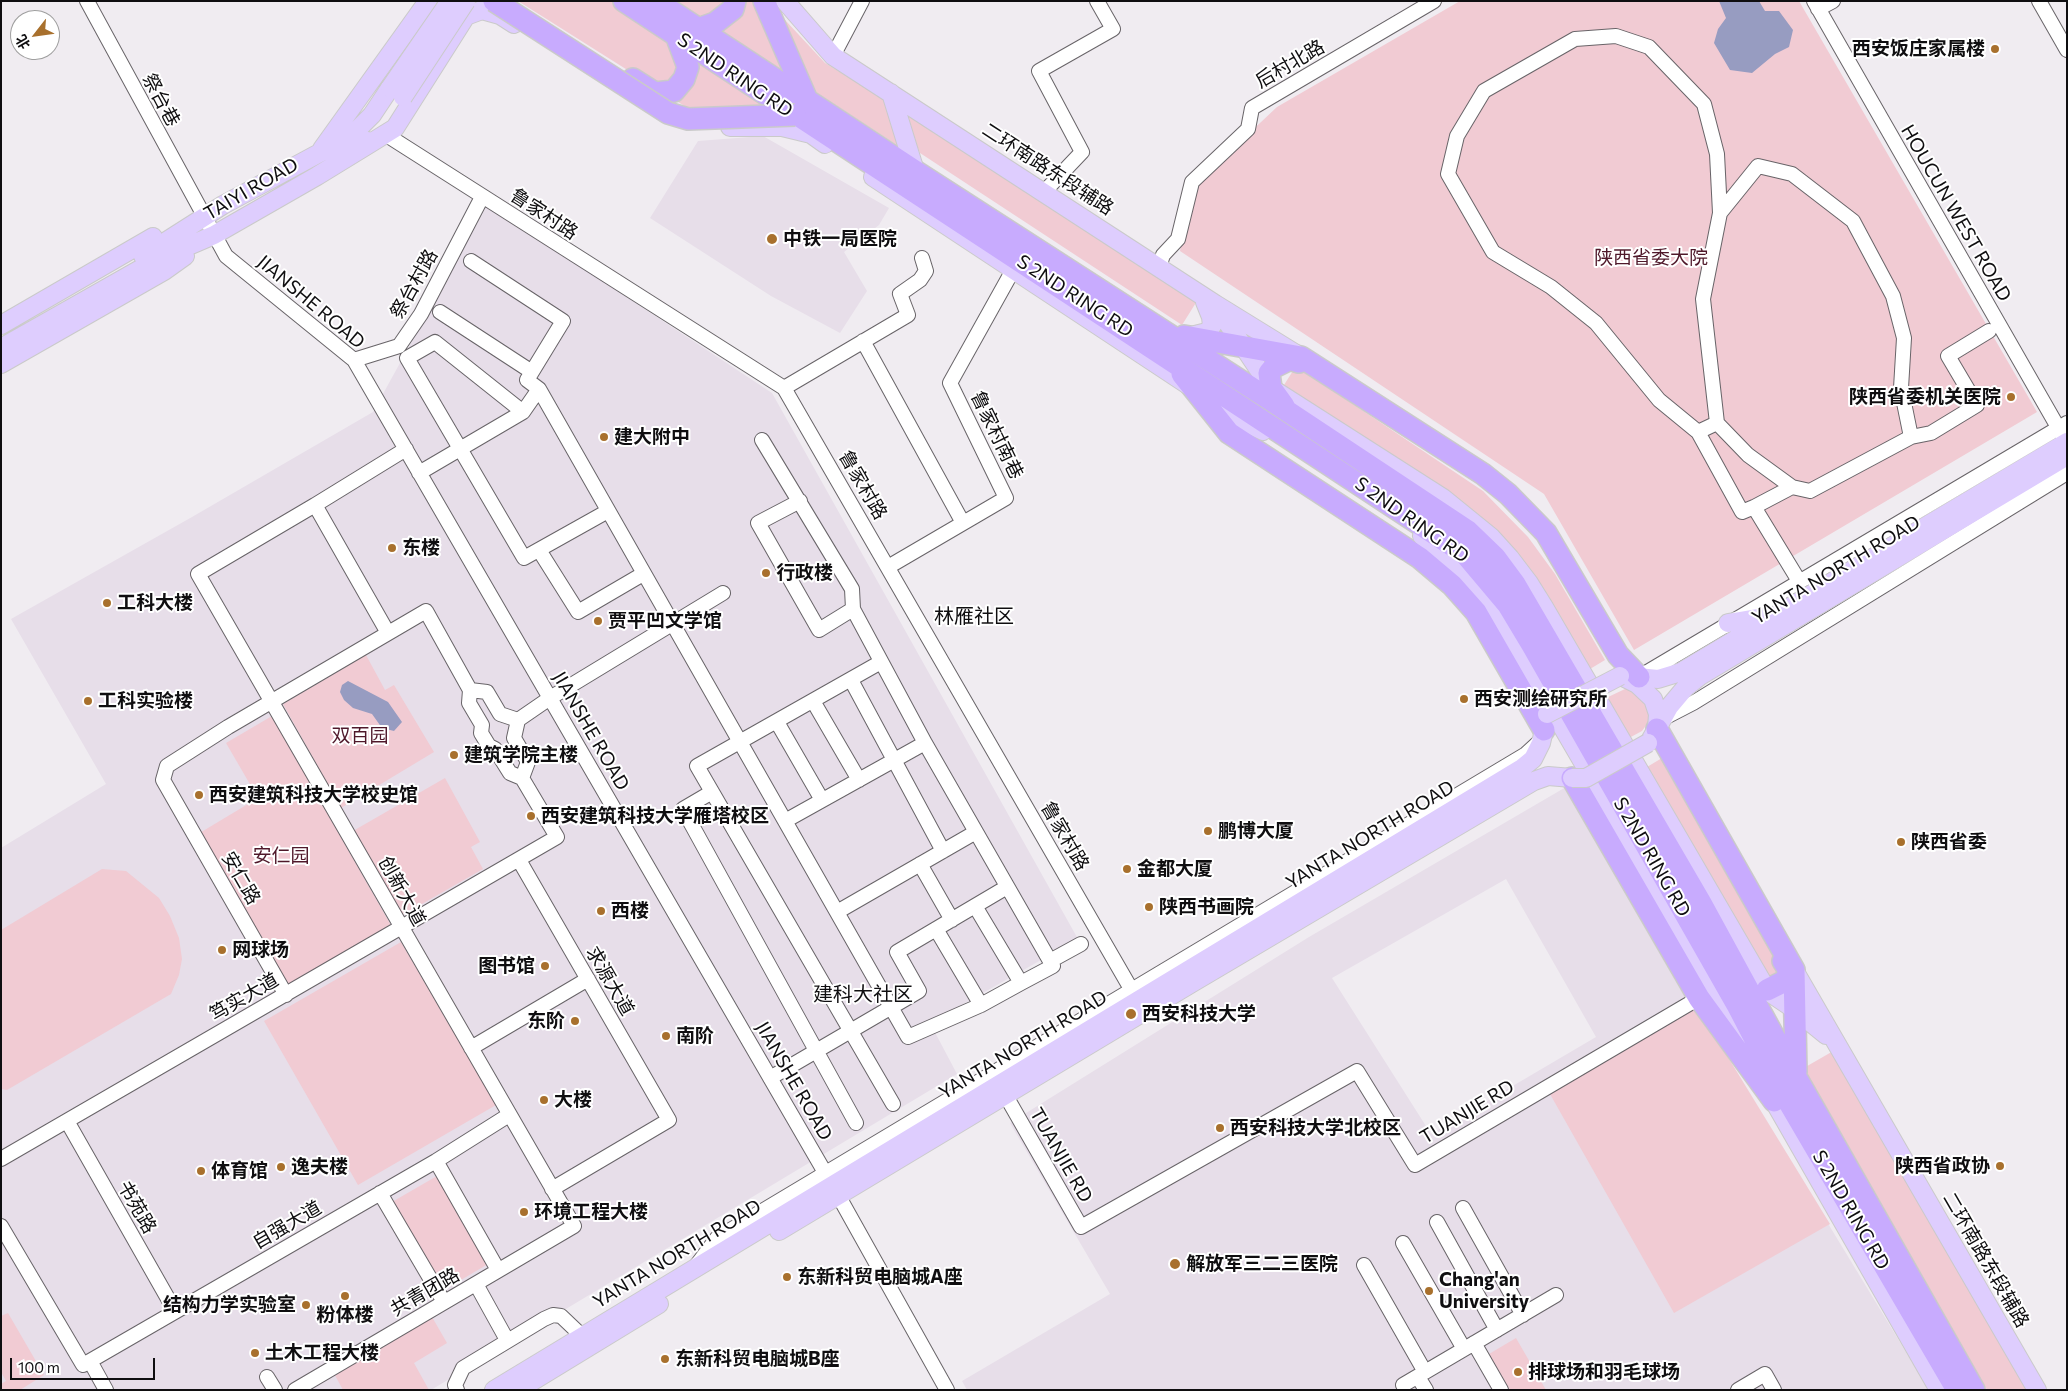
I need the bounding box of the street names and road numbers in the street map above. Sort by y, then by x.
street label: S 2ND RING RD [673,28,797,122]
street label: 后村北路 [1251,35,1329,93]
street label: 祭台巷 [138,69,184,131]
street label: 二环南路东段辅路 [978,118,1118,220]
street label: HOUCUN WEST ROAD [1896,121,2016,305]
street label: TAIYI ROAD [200,153,302,225]
street label: 鲁家村路 [506,184,582,244]
street label: 祭台村路 [386,245,442,323]
street label: S 2ND RING RD [1013,250,1137,342]
street label: JIANSHE ROAD [253,251,369,353]
street label: 鲁家村南巷 [966,387,1028,483]
street label: 鲁家村路 [834,446,892,524]
street label: S 2ND RING RD [1351,472,1473,568]
street label: YANTA NORTH ROAD [1748,511,1924,629]
street label: JIANSHE ROAD [548,668,634,794]
street label: YANTA NORTH ROAD [1282,776,1458,894]
street label: S 2ND RING RD [1609,793,1695,921]
street label: 鲁家村路 [1036,797,1094,875]
street label: 安仁路 [217,848,265,908]
street label: 创新大道 [374,852,430,930]
street label: 求源大道 [581,942,639,1020]
street label: 笃实大道 [205,968,283,1026]
street label: YANTA NORTH ROAD [935,986,1111,1104]
street label: JIANSHE ROAD [751,1018,837,1144]
street label: TUANJIE RD [1416,1075,1518,1149]
street label: TUANJIE RD [1025,1104,1097,1206]
street label: S 2ND RING RD [1808,1146,1894,1274]
street label: 书苑路 [113,1177,161,1237]
street label: 二环南路东段辅路 [1938,1188,2034,1332]
street label: YANTA NORTH ROAD [589,1195,765,1313]
street label: 自强大道 [248,1196,326,1254]
street label: 共青团路 [386,1263,464,1321]

